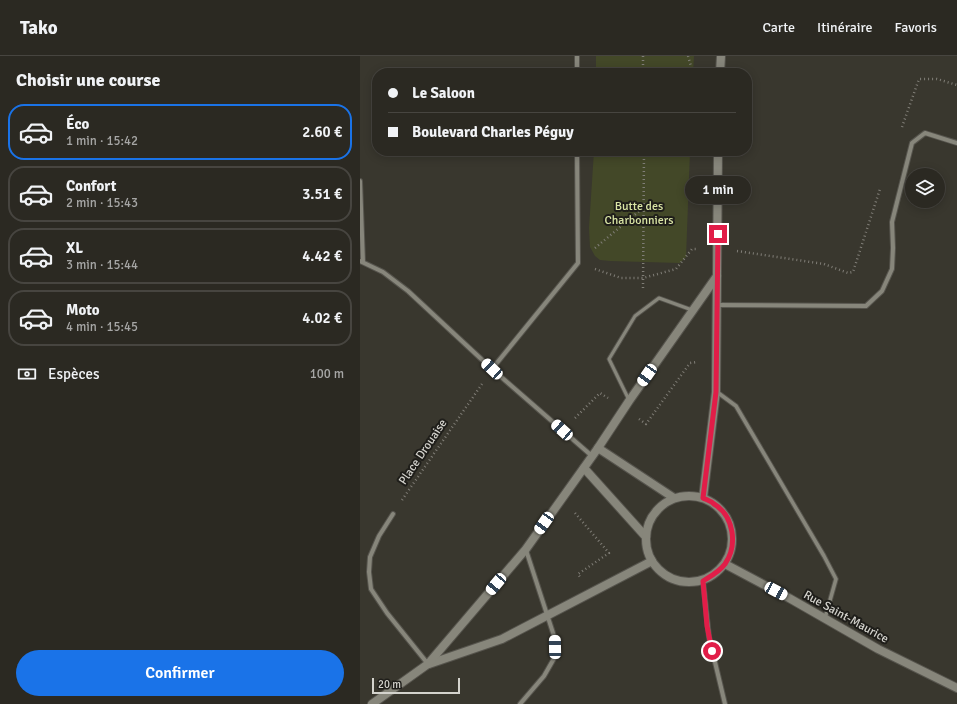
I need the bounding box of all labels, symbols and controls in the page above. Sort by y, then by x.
text: Tako [20,16,58,40]
text: Carte [762,19,795,36]
text: Itinéraire [817,19,873,36]
text: Favoris [895,19,937,36]
text: Choisir une course [16,69,160,91]
text: Le Saloon [412,84,475,102]
icon: car [18,114,54,150]
text: Éco [66,115,89,133]
text: 2.60 € [302,123,342,141]
text: Boulevard Charles Péguy [412,123,574,141]
text: 1 min · 15:42 [66,133,138,149]
map controls [905,168,945,208]
button: layers [905,168,945,208]
icon: car [18,176,54,212]
callout: 1 min [685,176,751,204]
text: Confort [66,177,116,195]
text: 1 min [702,182,734,198]
text: 3.51 € [302,185,342,203]
text: 2 min · 15:43 [66,195,138,211]
park label: Butte des Charbonniers [605,199,673,228]
route end [709,225,727,243]
icon: car [18,238,54,274]
text: XL [66,239,83,257]
text: 4.42 € [302,247,342,265]
text: 3 min · 15:44 [66,257,138,273]
icon: car [18,300,54,336]
text: Moto [66,301,100,319]
text: 4.02 € [302,309,342,327]
text: 4 min · 15:45 [66,319,138,335]
car [479,356,505,382]
car [635,362,659,388]
icon: cash [16,363,38,385]
text: Espèces [48,365,100,383]
text: 100 m [310,366,344,382]
street label: Place Drouaise [396,416,450,488]
car [549,418,575,442]
car [532,510,556,536]
car [484,571,508,597]
car [763,580,789,602]
street label: Rue Saint-Maurice [801,587,891,647]
car [549,635,561,659]
route start [703,642,721,660]
button: Confirmer [16,650,344,696]
scale bar [372,676,460,695]
text: 20 m [378,678,401,691]

